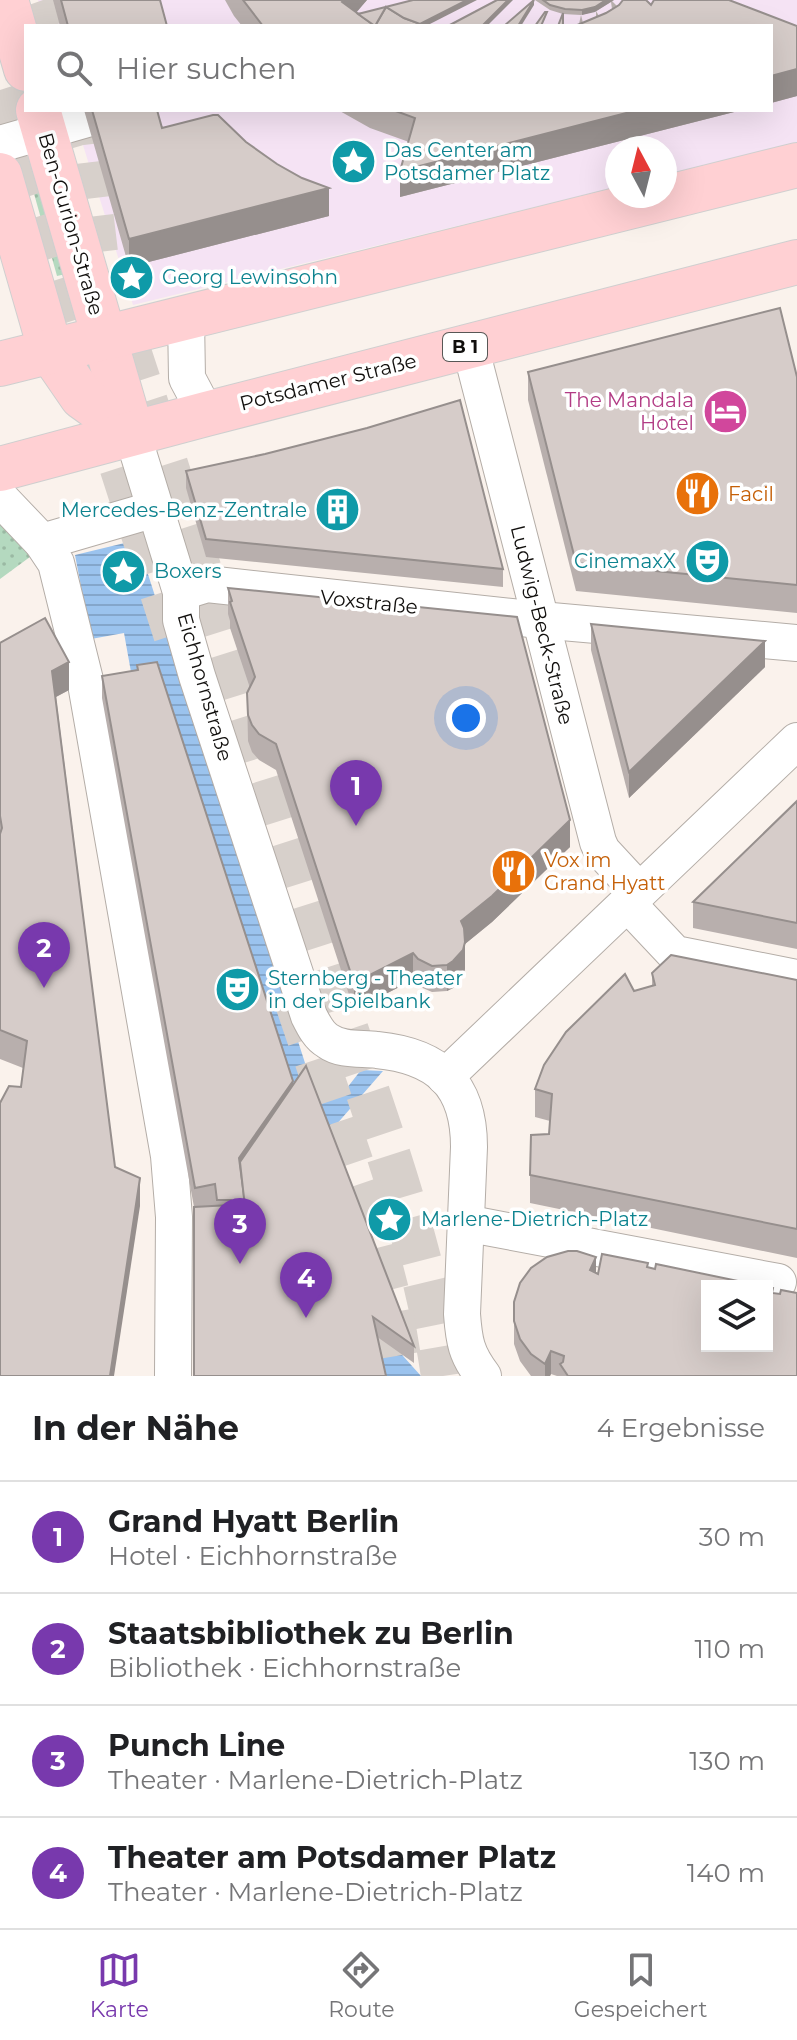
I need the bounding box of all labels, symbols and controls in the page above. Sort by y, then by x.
search box [24,24,773,112]
icon: search [52,46,96,90]
text: Hier suchen [116,50,297,87]
street label: Ben-Gurion-Straße [33,130,109,318]
north arrow [605,136,677,208]
place icon: Das Center am Potsdamer Platz [329,137,377,185]
place label: Das Center am Potsdamer Platz [384,138,550,185]
place icon: Georg Lewinsohn [107,253,155,301]
place label: Georg Lewinsohn [162,265,338,289]
road number: B 1 [443,333,487,361]
street label: Potsdamer Straße [237,348,419,416]
place label: The Mandala Hotel [565,388,694,435]
hotel icon: The Mandala Hotel [701,388,749,436]
restaurant icon: Facil [673,470,721,518]
place label: Facil [728,482,774,506]
building icon: Mercedes-Benz-Zentrale [314,486,362,534]
place label: Mercedes-Benz-Zentrale [61,498,307,522]
street label: Ludwig-Beck-Straße [506,523,578,727]
theatre icon: CinemaxX [683,537,731,585]
place icon: Boxers [99,547,147,595]
place label: CinemaxX [574,549,676,573]
place label: Boxers [154,559,222,583]
street label: Voxstraße [319,585,419,619]
street label: Eichhornstraße [172,610,238,764]
your location [446,698,486,738]
pin: 1 [330,760,382,826]
restaurant icon: Vox im Grand Hyatt [489,848,537,896]
place label: Vox im Grand Hyatt [544,848,665,895]
pin: 2 [18,922,70,988]
theatre icon: Sternberg - Theater in der Spielbank [213,965,261,1013]
place label: Sternberg - Theater in der Spielbank [268,966,463,1013]
place icon: Marlene-Dietrich-Platz [366,1195,414,1243]
pin: 3 [214,1198,266,1264]
place label: Marlene-Dietrich-Platz [421,1207,648,1231]
pin: 4 [280,1252,332,1318]
map controls [701,1280,773,1352]
button: layers [701,1280,773,1352]
text: In der Nähe [32,1407,239,1449]
text: 4 Ergebnisse [597,1412,765,1444]
text: Grand Hyatt Berlin [108,1503,399,1540]
text: 1 [53,1521,63,1553]
text: 30 m [699,1521,765,1553]
text: Hotel · Eichhornstraße [108,1540,397,1572]
text: Staatsbibliothek zu Berlin [108,1615,514,1652]
text: 2 [50,1633,66,1665]
text: 110 m [695,1633,765,1665]
text: Bibliothek · Eichhornstraße [108,1652,461,1684]
text: Punch Line [108,1727,285,1764]
text: 3 [50,1745,66,1777]
text: 130 m [689,1745,765,1777]
text: Theater · Marlene-Dietrich-Platz [108,1764,523,1796]
text: Theater am Potsdamer Platz [108,1839,556,1876]
text: 4 [49,1857,67,1889]
text: 140 m [687,1857,765,1889]
text: Theater · Marlene-Dietrich-Platz [108,1876,523,1908]
tab: Karte [90,1948,149,2023]
tab: Route [328,1948,394,2023]
tab: Gespeichert [574,1948,707,2023]

